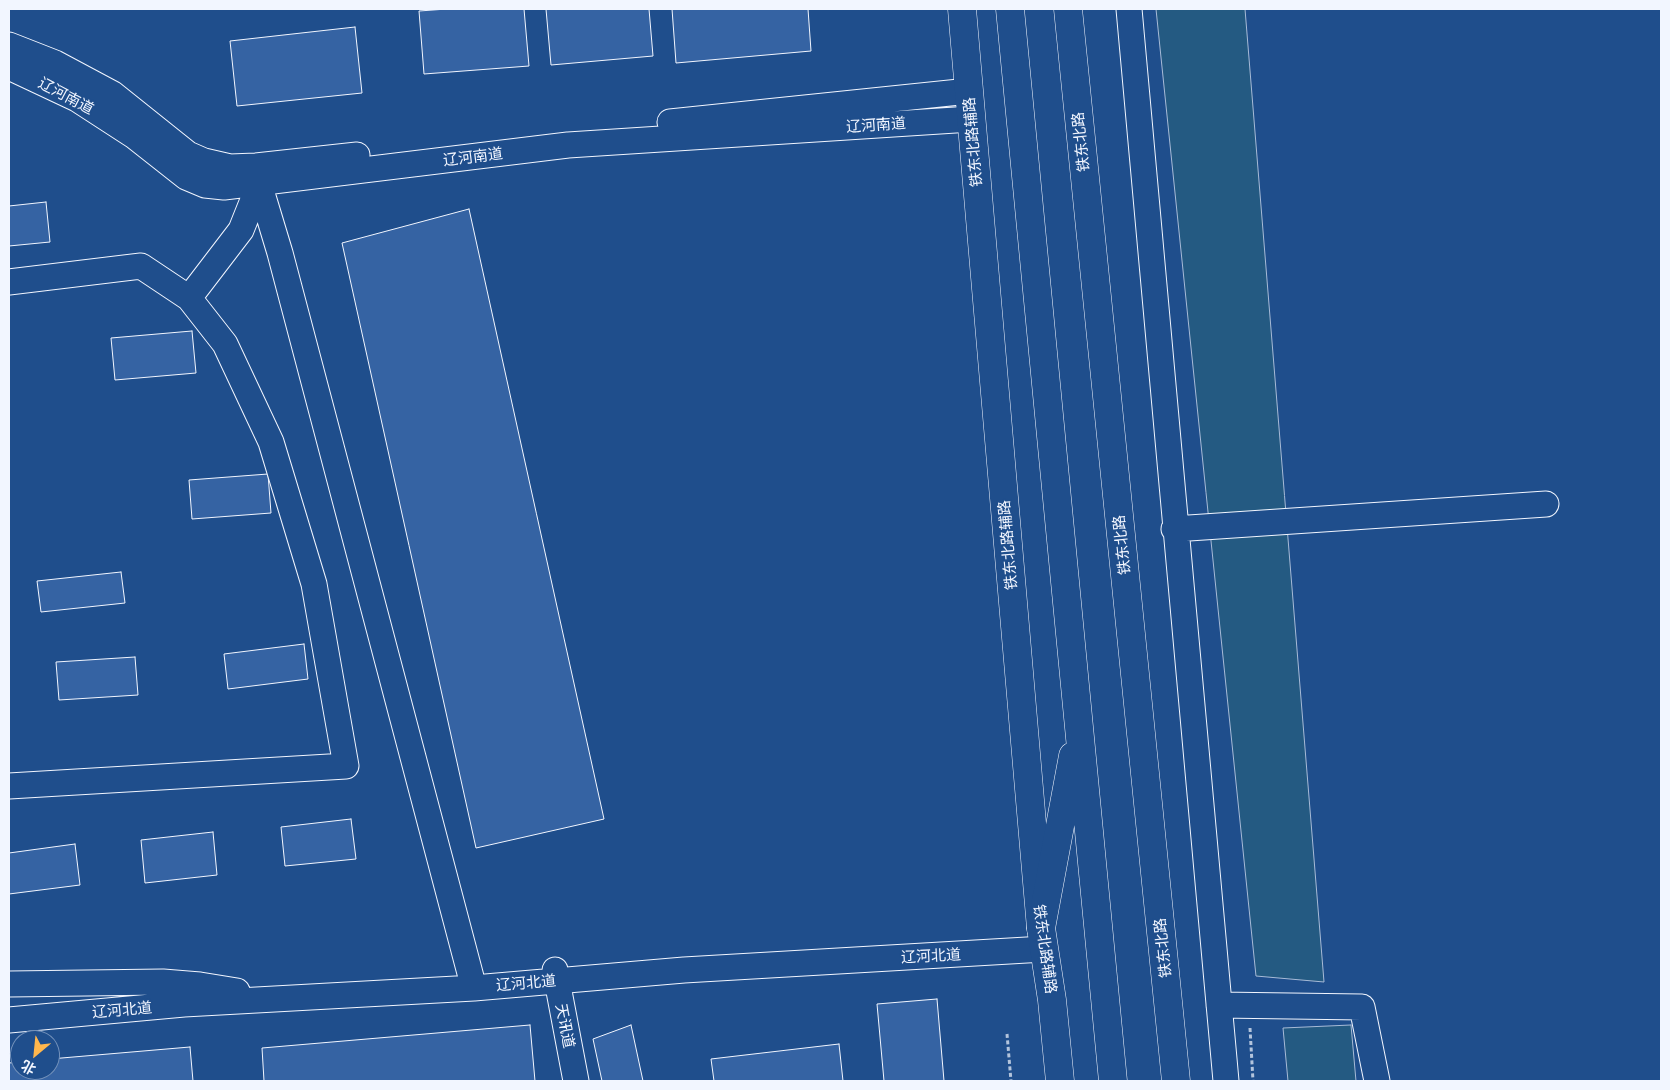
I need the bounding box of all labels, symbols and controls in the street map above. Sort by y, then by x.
street label: 辽河南道 [35,74,97,118]
street label: 铁东北路辅路 [960,96,986,188]
street label: 铁东北路 [1069,111,1093,173]
street label: 辽河南道 [845,114,907,136]
street label: 辽河南道 [442,144,504,170]
street label: 铁东北路辅路 [995,499,1021,591]
street label: 铁东北路 [1110,514,1134,576]
street label: 铁东北路辅路 [1030,903,1060,995]
street label: 铁东北路 [1151,917,1175,979]
street label: 辽河北道 [901,945,961,967]
street label: 辽河北道 [495,971,557,995]
street label: 辽河北道 [91,998,153,1022]
street label: 天讯道 [552,1002,578,1050]
north arrow [10,1030,60,1080]
text: 北 [18,1057,38,1078]

